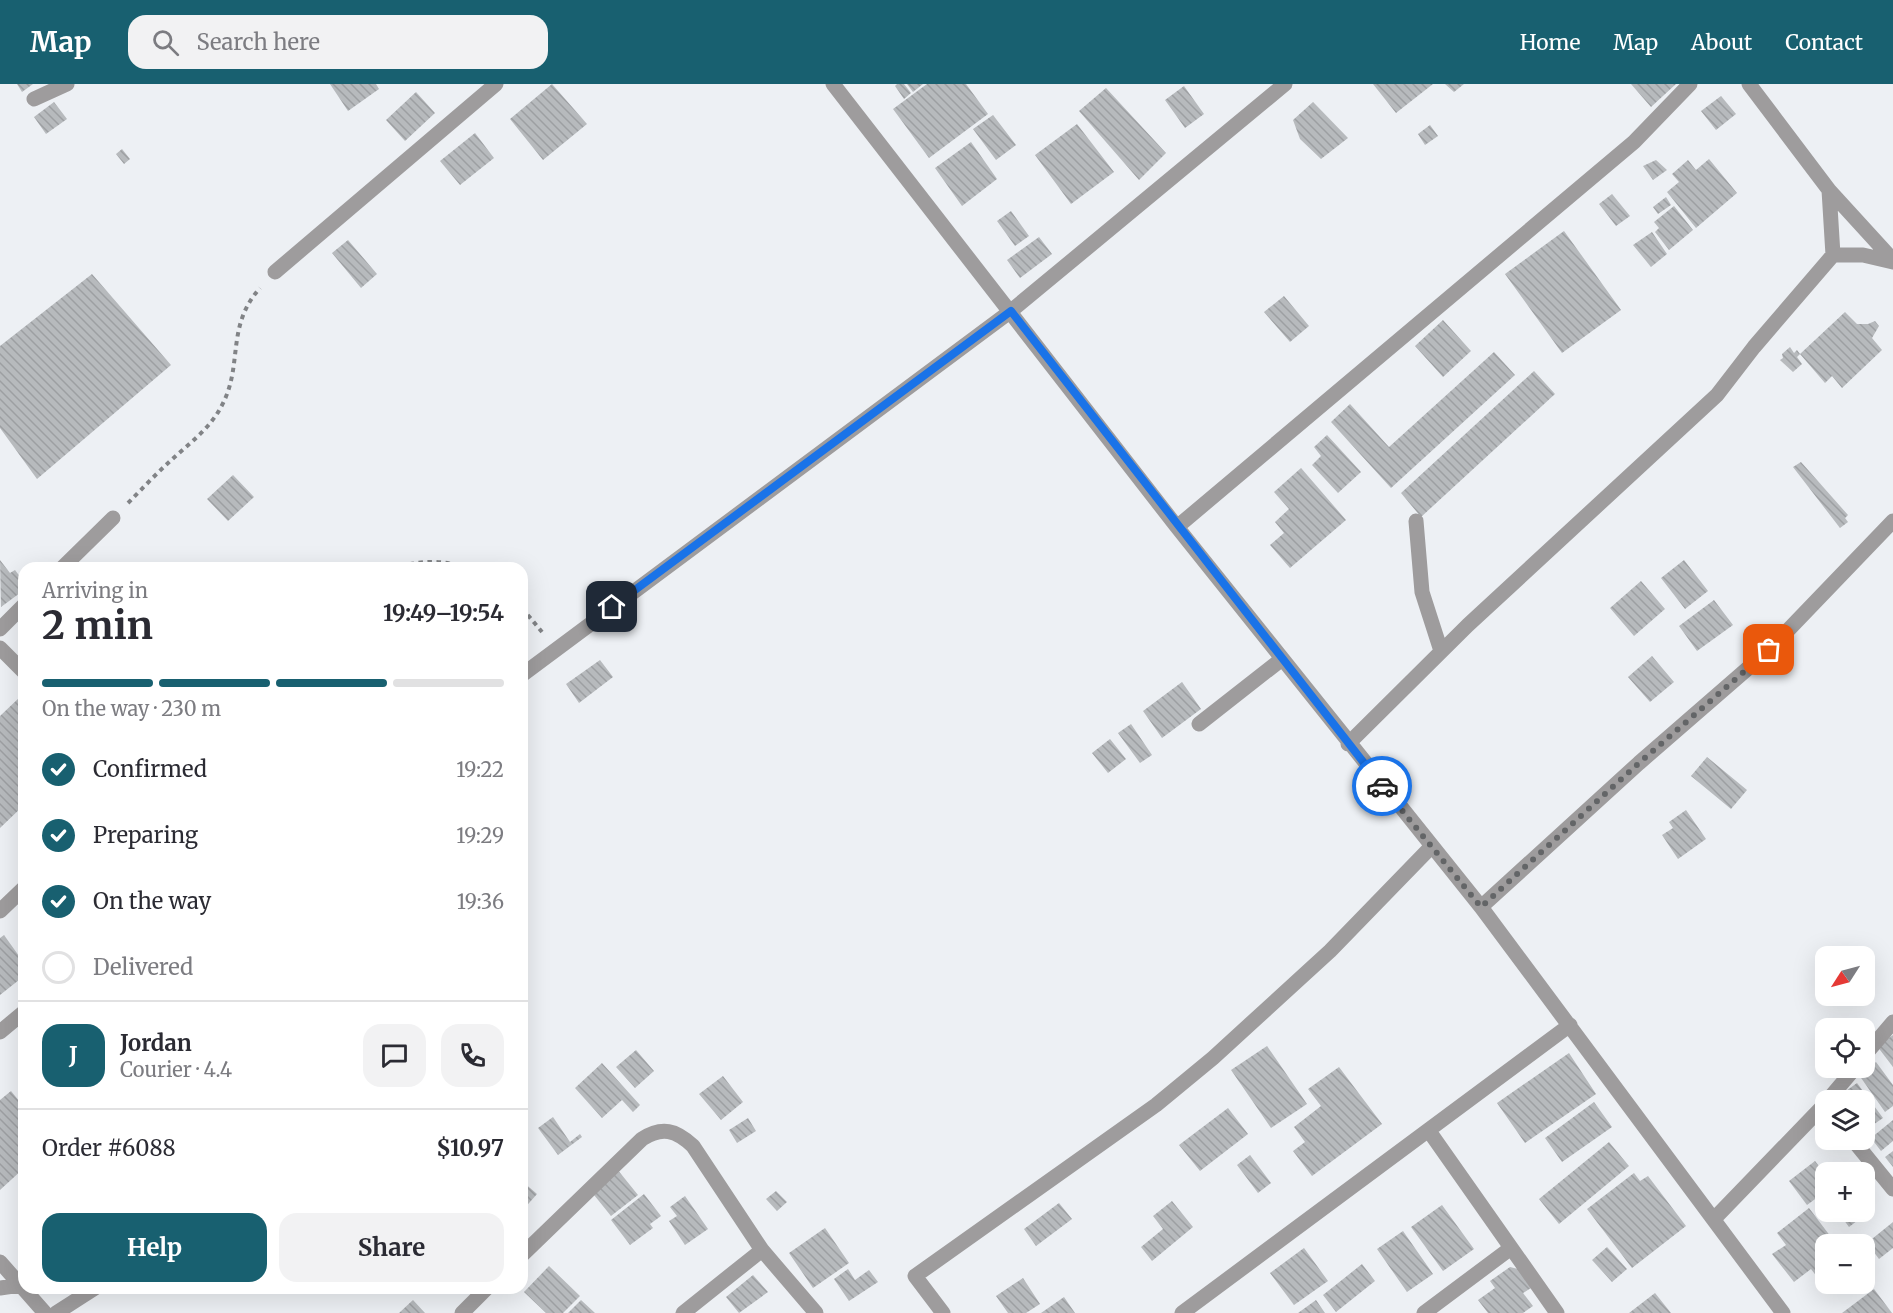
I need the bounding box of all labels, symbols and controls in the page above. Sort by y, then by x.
search box [128,15,548,69]
text: Map [30,24,92,60]
icon: search [149,26,182,59]
text: Search here [197,28,320,56]
text: Home [1520,29,1580,56]
text: Map [1613,29,1658,56]
text: About [1691,29,1752,56]
text: Contact [1785,29,1863,56]
text: Arriving in [42,578,148,603]
pin [586,581,637,632]
icon: home [595,590,628,623]
text: 19:49–19:54 [383,599,504,627]
text: 2 min [42,601,153,650]
pin [1743,624,1794,675]
icon: bag [1752,633,1785,666]
text: On the way · 230 m [42,696,221,721]
icon: check [42,753,75,786]
text: Confirmed [93,755,207,783]
courier [1352,756,1412,816]
text: 19:22 [456,757,504,782]
icon: car [1366,770,1399,803]
icon: check [42,819,75,852]
text: Preparing [93,821,198,849]
text: 19:29 [456,823,504,848]
icon: check [42,885,75,918]
text: On the way [93,887,211,915]
text: 19:36 [457,889,504,914]
north arrow [1815,946,1875,1006]
map controls [1815,946,1875,1294]
text: Delivered [93,953,193,981]
button: locate [1815,1018,1875,1078]
button: chat [363,1024,426,1087]
button: phone [441,1024,504,1087]
text: Jordan [120,1029,192,1057]
text: J [69,1041,78,1069]
text: Courier · 4.4 [120,1057,232,1082]
button: layers [1815,1090,1875,1150]
text: Order #6088 [42,1134,176,1162]
text: $10.97 [436,1134,504,1162]
button: + [1815,1162,1875,1222]
button: Help [42,1213,267,1282]
button: Share [279,1213,504,1282]
button: − [1815,1234,1875,1294]

